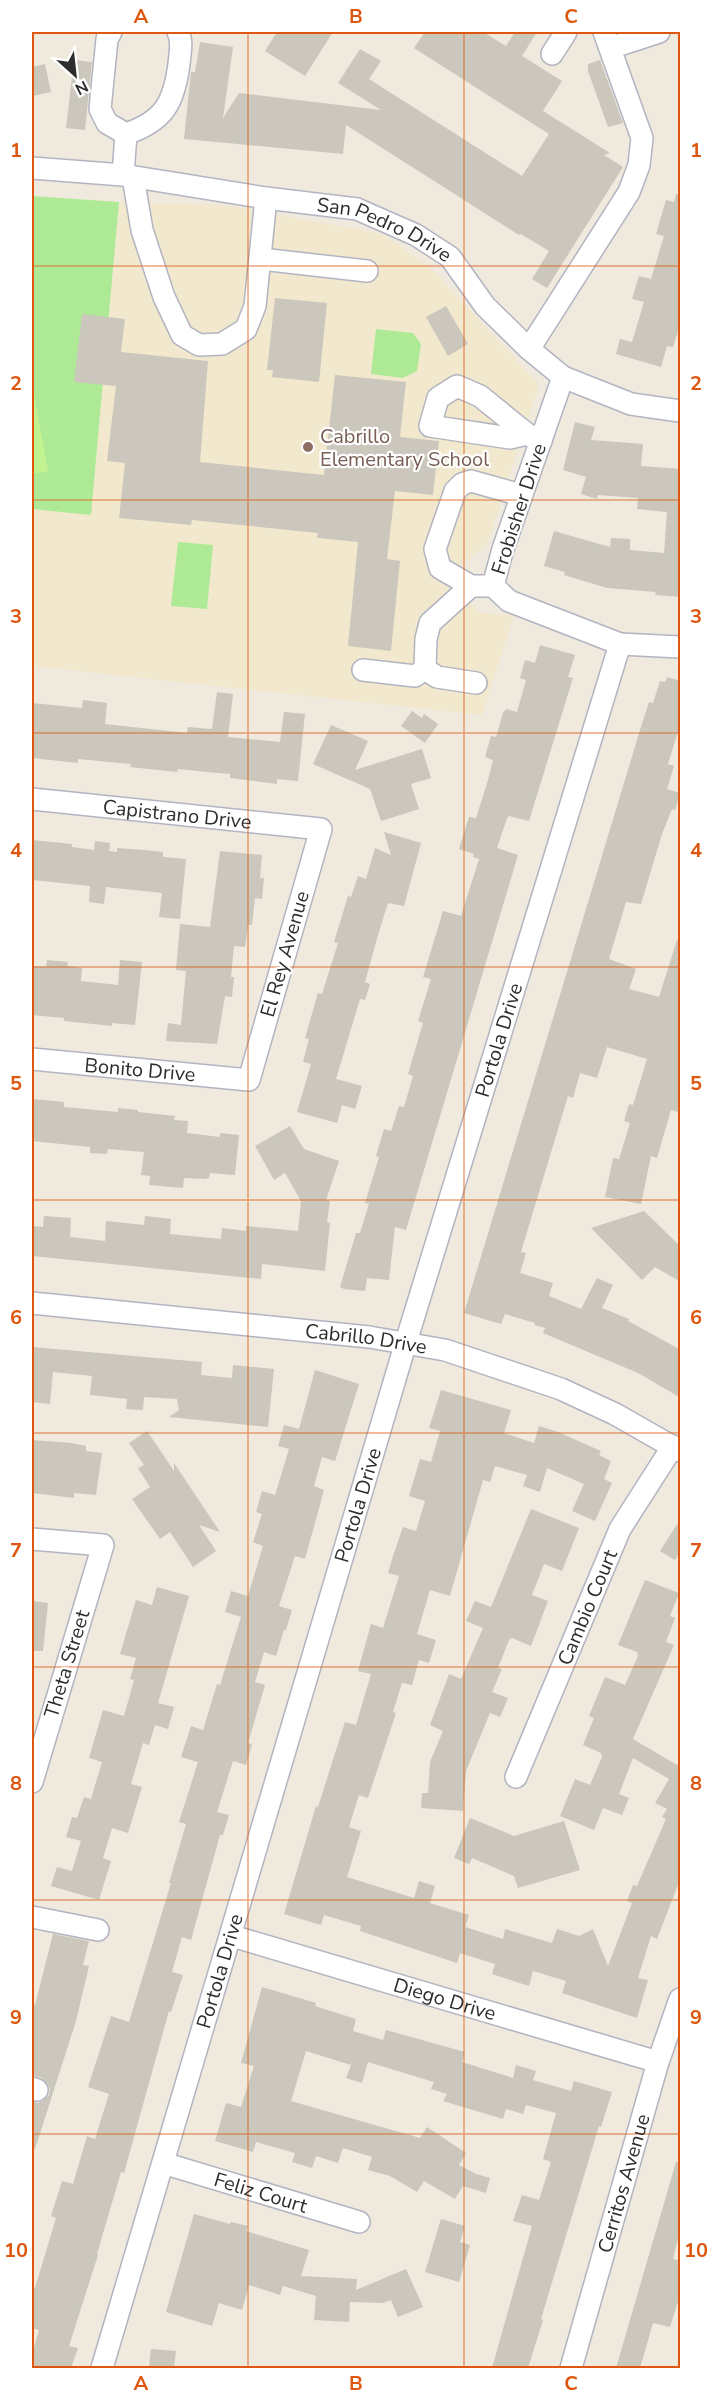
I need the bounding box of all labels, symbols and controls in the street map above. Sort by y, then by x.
text: A [134,3,149,30]
text: B [349,3,363,30]
text: C [564,3,578,30]
north arrow [45,45,105,105]
text: N [71,75,92,100]
text: 1 [10,137,22,164]
text: 1 [690,137,702,164]
street label: San Pedro Drive [316,191,457,268]
text: 2 [10,370,22,397]
text: 2 [690,370,702,397]
place label: Cabrillo Elementary School [320,423,489,473]
marker: Cabrillo Elementary School [301,440,315,454]
street label: Frobisher Drive [485,440,553,578]
text: 3 [10,603,22,630]
text: 3 [690,603,702,630]
street label: Capistrano Drive [102,793,253,835]
text: 4 [10,837,22,864]
text: 4 [690,837,702,864]
street label: El Rey Avenue [254,888,316,1020]
street label: Portola Drive [468,980,529,1100]
street label: Bonito Drive [83,1052,197,1088]
text: 5 [10,1070,22,1097]
text: 5 [690,1070,702,1097]
text: 6 [10,1304,22,1331]
text: 6 [690,1304,702,1331]
street label: Cabrillo Drive [304,1317,429,1360]
street label: Portola Drive [328,1445,387,1566]
text: 7 [10,1537,22,1564]
text: 7 [690,1537,702,1564]
street label: Cambio Court [551,1544,624,1669]
street label: Theta Street [38,1606,96,1721]
text: 8 [10,1770,22,1797]
text: 8 [690,1770,702,1797]
street label: Portola Drive [190,1911,249,2032]
street label: Diego Drive [390,1971,499,2027]
text: 9 [10,2004,22,2031]
text: 9 [690,2004,702,2031]
street label: Cerritos Avenue [591,2111,656,2256]
street label: Feliz Court [211,2166,311,2219]
text: 10 [4,2237,28,2264]
text: 10 [684,2237,708,2264]
text: A [134,2370,149,2397]
text: B [349,2370,363,2397]
text: C [564,2370,578,2397]

